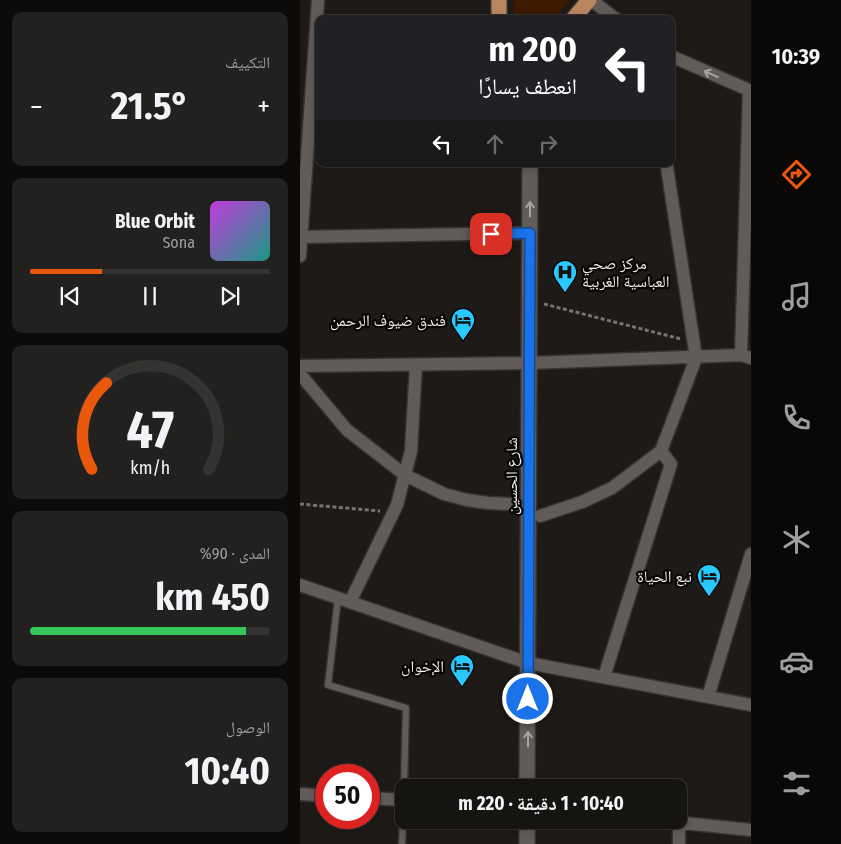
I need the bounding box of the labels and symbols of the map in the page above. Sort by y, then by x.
one-way arrow [704,68,719,78]
one-way arrow [525,201,535,218]
pin [470,213,512,255]
place label: مركز صحي العباسية الغربية [582,254,670,291]
hospital icon: مركز صحي العباسية الغربية [552,259,578,293]
hotel icon: فندق ضيوف الرحمن [450,307,476,341]
place label: فندق ضيوف الرحمن [330,311,446,331]
street label: شارع الحسين [502,437,522,515]
hotel icon: نبع الحياة [696,563,722,597]
place label: نبع الحياة [637,567,692,587]
hotel icon: الإخوان [449,653,475,687]
place label: الإخوان [401,657,444,677]
position arrow [501,672,553,724]
one-way arrow [523,731,532,747]
speed limit sign: 50 [315,764,380,829]

